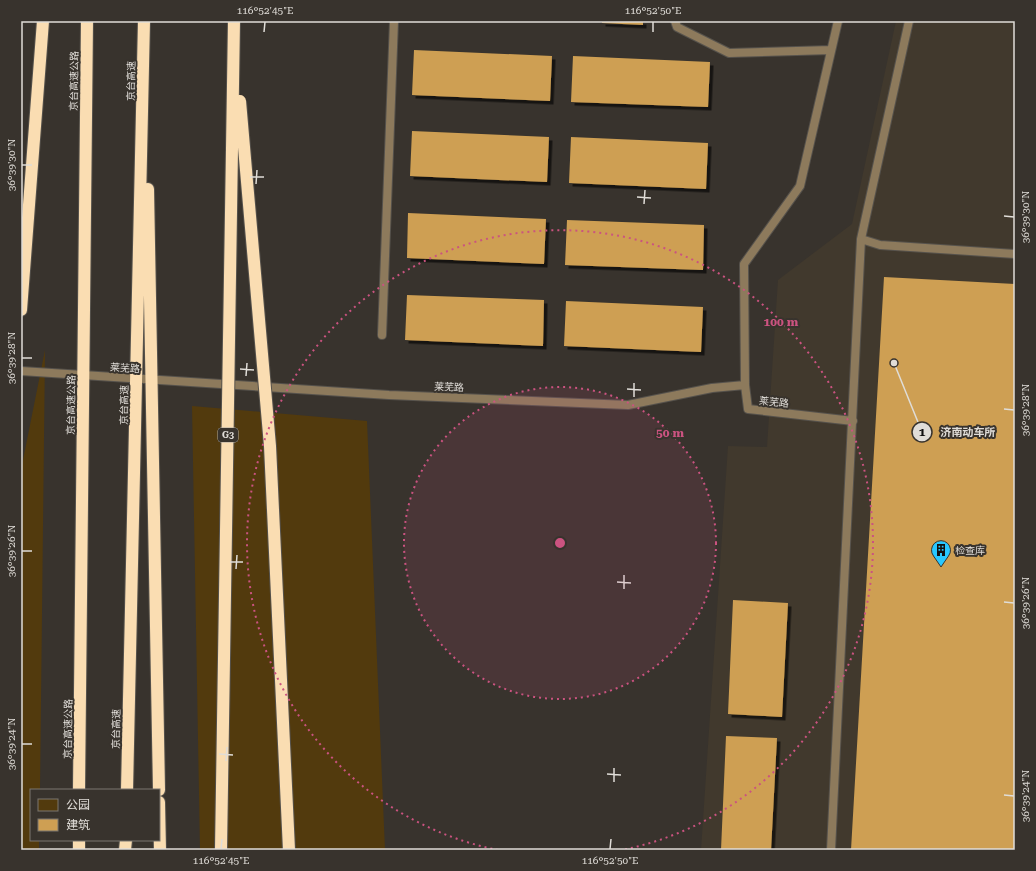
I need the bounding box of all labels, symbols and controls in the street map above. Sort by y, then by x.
text: 116°52'45"E [237,5,293,16]
text: 116°52'50"E [625,5,681,16]
street label: 京台高速公路 [68,51,80,111]
street label: 京台高速 [125,61,137,101]
text: 36°39'30"N [6,139,17,191]
text: 36°39'30"N [1020,191,1031,243]
text: 100 m [764,315,799,329]
text: 36°39'28"N [6,332,17,384]
street label: 莱芜路 [110,361,140,375]
street label: 京台高速公路 [65,375,77,435]
street label: 莱芜路 [434,381,464,393]
text: 36°39'28"N [1020,384,1031,436]
street label: 京台高速 [118,385,130,425]
street label: 莱芜路 [759,395,789,409]
callout: 济南动车所 [912,421,1003,444]
text: 1 [919,425,926,439]
text: 50 m [656,426,684,440]
text: 济南动车所 [941,426,996,439]
road number: G3 [218,428,238,442]
text: 36°39'26"N [6,525,17,577]
centre of rings [553,536,567,550]
building icon: 检查库 [930,539,952,567]
place label: 检查库 [955,545,985,556]
text: 36°39'26"N [1020,577,1031,629]
street label: 京台高速公路 [62,699,74,759]
street label: 京台高速 [110,709,122,749]
text: 36°39'24"N [6,718,17,770]
text: 36°39'24"N [1020,770,1031,822]
legend [30,789,160,841]
text: 公园 [66,798,90,812]
text: 建筑 [66,818,90,832]
text: 116°52'45"E [193,855,249,866]
text: 116°52'50"E [582,855,638,866]

